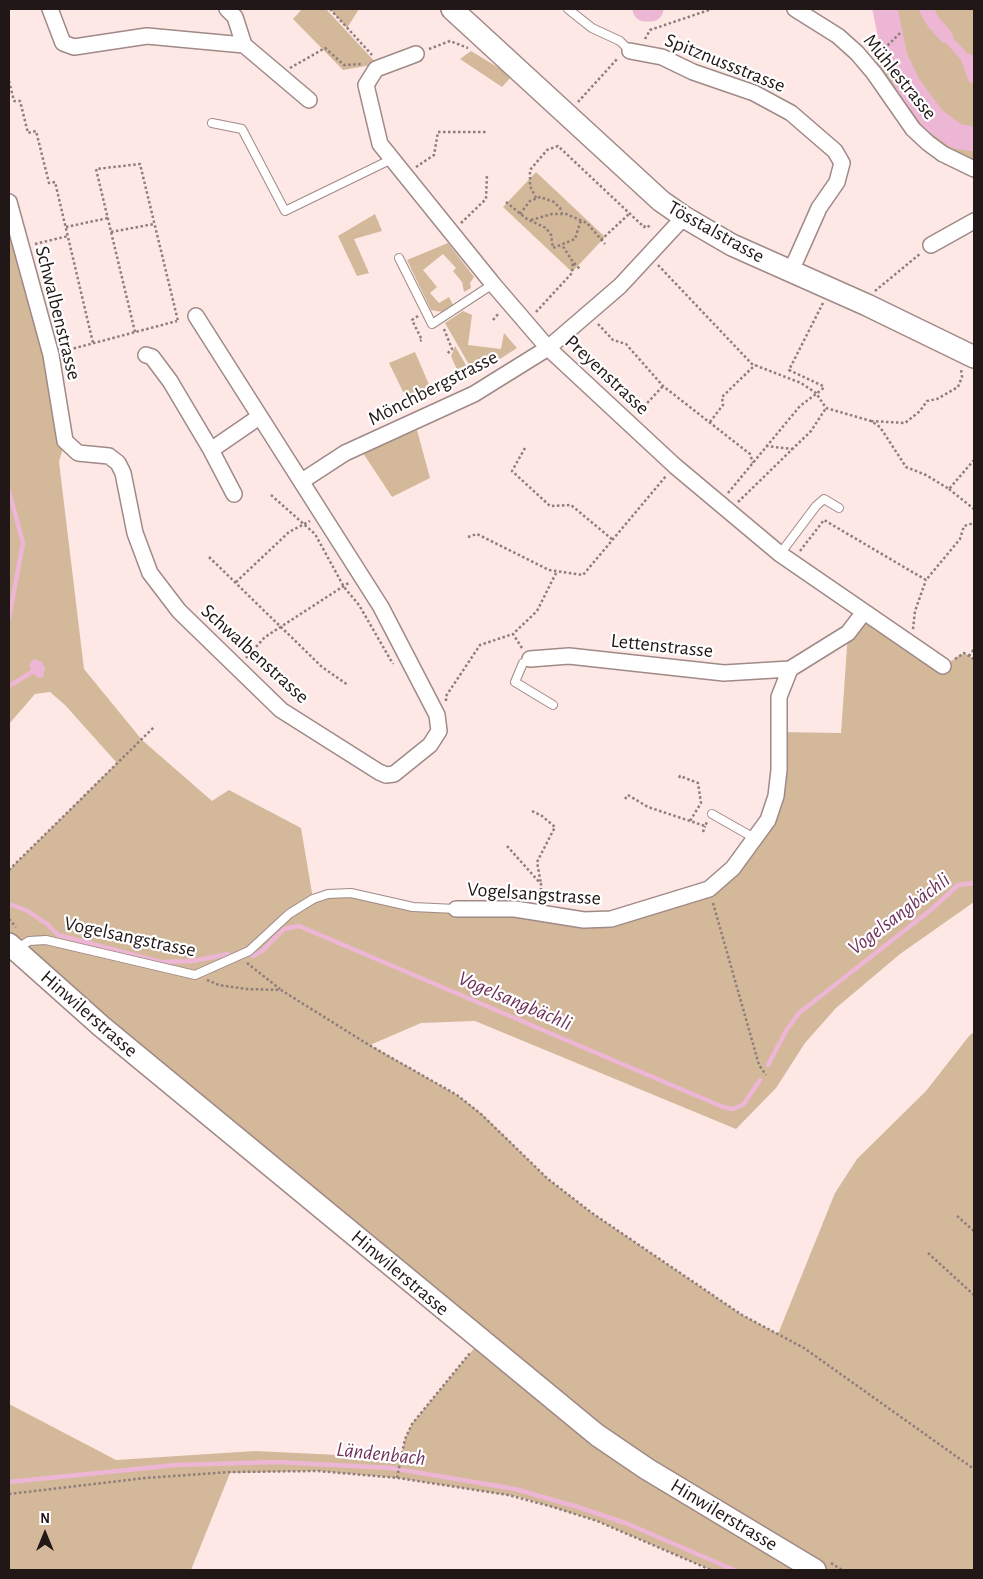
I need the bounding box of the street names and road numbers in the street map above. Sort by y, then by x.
street label: Spitznussstrasse [661,28,789,98]
street label: Mühlestrasse [858,29,942,125]
street label: Tösstalstrasse [663,196,769,268]
street label: Schwalbenstrasse [30,244,86,382]
street label: Preyenstrasse [560,330,654,420]
street label: Mönchbergstrasse [364,345,502,431]
street label: Schwalbenstrasse [196,599,314,709]
street label: Lettenstrasse [610,629,714,663]
street label: Vogelsangstrasse [466,877,602,911]
street label: Vogelsangstrasse [62,911,198,963]
street label: Hinwilerstrasse [36,965,142,1063]
street label: Hinwilerstrasse [346,1225,454,1321]
street label: Hinwilerstrasse [666,1474,782,1556]

